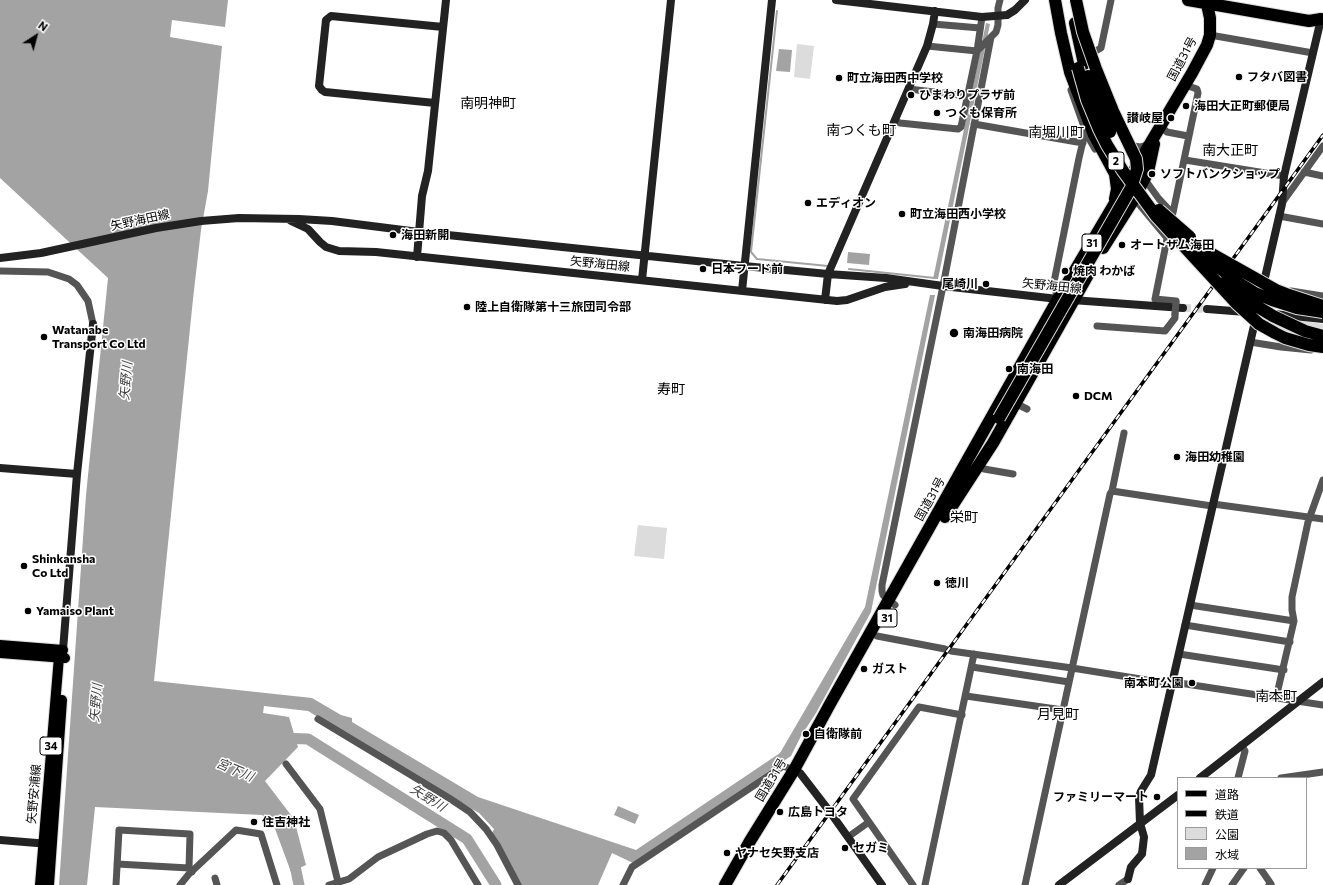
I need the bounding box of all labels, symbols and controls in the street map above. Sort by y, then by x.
north arrow [16,16,56,56]
text: N [36,18,51,34]
street label: 国道31号 [1164,34,1200,84]
place label: フタバ図書 [1247,70,1307,84]
place label: 町立海田西中学校 [847,71,943,85]
marker: フタバ図書 [1234,72,1244,82]
marker: 町立海田西中学校 [834,73,844,83]
place label: ひまわりプラザ前 [919,88,1015,102]
marker: ひまわりプラザ前 [906,90,916,100]
district label: 南明神町 [460,95,516,111]
place label: 海田大正町郵便局 [1194,99,1290,113]
marker: 海田大正町郵便局 [1181,101,1191,111]
place label: つくも保育所 [945,106,1017,120]
marker: つくも保育所 [932,108,942,118]
place label: 讃岐屋 [1127,111,1163,125]
marker: 讃岐屋 [1166,113,1176,123]
district label: 南つくも町 [826,122,896,138]
district label: 南堀川町 [1028,124,1084,140]
district label: 南大正町 [1202,142,1258,158]
road number: 2 [1108,152,1124,170]
place label: ソフトバンクショップ [1160,167,1280,181]
marker: ソフトバンクショップ [1147,169,1157,179]
place label: エディオン [816,196,876,210]
marker: エディオン [803,198,813,208]
street label: 矢野海田線 [109,207,171,233]
place label: 町立海田西小学校 [910,207,1006,221]
marker: 町立海田西小学校 [897,209,907,219]
place label: 海田新開 [401,228,449,242]
marker: 海田新開 [388,230,398,240]
road number: 31 [1082,234,1102,252]
place label: オートザム海田 [1130,238,1214,252]
marker: オートザム海田 [1117,240,1127,250]
street label: 矢野海田線 [569,254,631,274]
place label: 日本フード前 [711,262,783,276]
marker: 日本フード前 [698,264,708,274]
place label: 焼肉 わかば [1073,264,1135,278]
marker: 焼肉 わかば [1060,266,1070,276]
street label: 矢野海田線 [1021,276,1083,296]
place label: 尾崎川 [942,277,978,291]
marker: 尾崎川 [981,279,991,289]
place label: 陸上自衛隊第十三旅団司令部 [475,300,631,314]
marker: 陸上自衛隊第十三旅団司令部 [462,302,472,312]
place label: Watanabe Transport Co Ltd [52,323,146,351]
place label: 南海田病院 [963,326,1023,340]
marker: 南海田病院 [948,327,960,339]
marker: Watanabe Transport Co Ltd [39,332,49,342]
water label: 矢野川 [117,361,135,401]
place label: 南海田 [1017,362,1053,376]
marker: 南海田 [1004,364,1014,374]
district label: 寿町 [657,381,685,397]
place label: DCM [1084,389,1113,403]
marker: DCM [1071,391,1081,401]
place label: 海田幼稚園 [1185,450,1245,464]
marker: 海田幼稚園 [1172,452,1182,462]
street label: 国道31号 [912,475,948,523]
district label: 栄町 [950,509,978,525]
place label: Shinkansha Co Ltd [32,552,95,580]
marker: Shinkansha Co Ltd [19,561,29,571]
place label: 徳川 [945,576,969,590]
marker: 徳川 [932,578,942,588]
place label: Yamaiso Plant [36,604,114,618]
marker: Yamaiso Plant [23,606,33,616]
road number: 31 [877,609,897,627]
place label: ガスト [872,662,908,676]
marker: ガスト [859,664,869,674]
place label: 南本町公園 [1124,676,1184,690]
marker: 南本町公園 [1187,678,1197,688]
water label: 矢野川 [87,683,105,723]
district label: 南本町 [1255,688,1297,704]
district label: 月見町 [1037,706,1079,722]
place label: 自衛隊前 [814,727,862,741]
marker: 自衛隊前 [801,729,811,739]
road number: 34 [40,737,62,755]
water label: 宮下川 [214,755,256,785]
street label: 国道31号 [752,756,790,804]
street label: 矢野安浦線 [24,763,44,825]
legend [1177,777,1307,869]
water label: 矢野川 [407,781,449,815]
text: 道路 [1215,787,1239,801]
place label: ファミリーマート [1053,790,1149,804]
marker: ファミリーマート [1152,792,1162,802]
place label: 広島トヨタ [788,805,848,819]
marker: 広島トヨタ [775,807,785,817]
text: 鉄道 [1215,807,1239,821]
place label: 住吉神社 [262,815,310,829]
marker: 住吉神社 [249,817,259,827]
text: 公園 [1215,827,1239,841]
place label: セガミ [853,841,889,855]
marker: セガミ [840,843,850,853]
place label: ヤナセ矢野支店 [735,846,819,860]
text: 水域 [1215,847,1239,861]
marker: ヤナセ矢野支店 [722,848,732,858]

